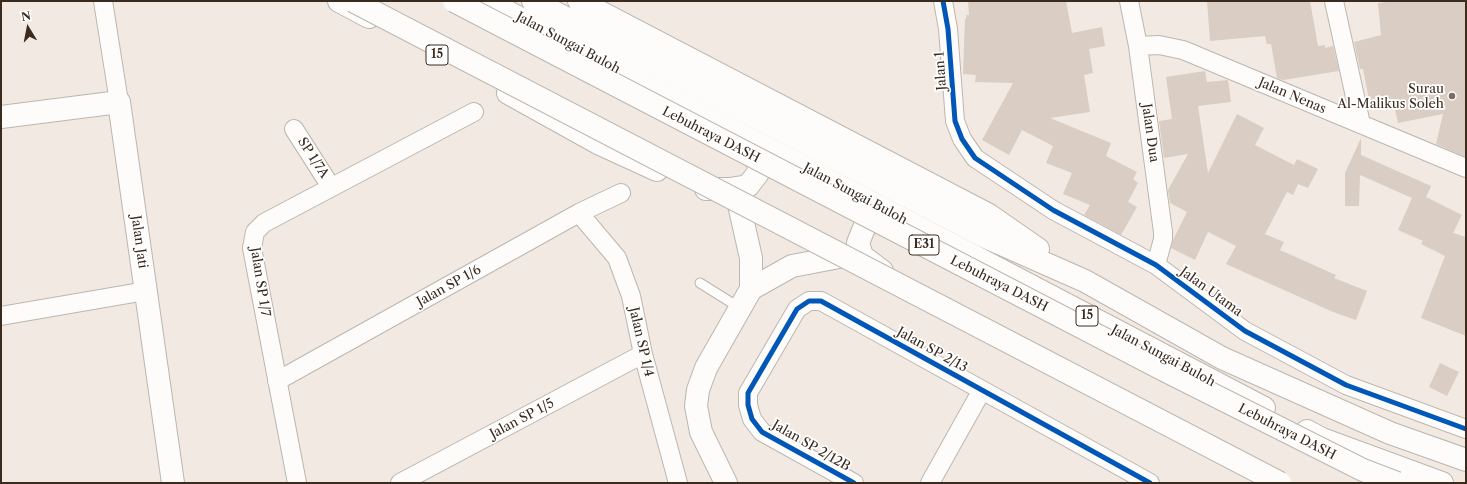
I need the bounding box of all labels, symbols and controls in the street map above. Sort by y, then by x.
north arrow [8,8,48,48]
text: N [20,8,32,24]
street label: Jalan Sungai Buloh [513,9,623,77]
road number: 15 [426,45,448,65]
street label: Jalan 1 [932,51,950,91]
street label: Jalan Nenas [1256,75,1328,117]
place label: Surau Al-Malikus Soleh [1337,81,1444,112]
marker: Surau Al-Malikus Soleh [1447,91,1457,101]
street label: Jalan Dua [1138,103,1162,163]
street label: Lebuhraya DASH [660,104,762,166]
street label: SP 1/7A [294,135,332,181]
street label: Jalan Sungai Buloh [800,160,910,228]
street label: Jalan Jati [128,214,150,270]
road number: E31 [909,235,939,255]
street label: Jalan SP 1/7 [247,246,273,318]
street label: Lebuhraya DASH [948,253,1050,315]
street label: Jalan SP 1/6 [414,262,484,310]
street label: Jalan Utama [1177,264,1245,320]
street label: Jalan SP 1/4 [625,306,657,378]
road number: 15 [1076,306,1098,326]
street label: Jalan Sungai Buloh [1108,322,1218,390]
street label: Jalan SP 2/13 [894,324,970,376]
street label: Jalan SP 1/5 [487,396,557,442]
street label: Lebuhraya DASH [1236,401,1338,463]
street label: Jalan SP 2/12B [769,417,853,475]

